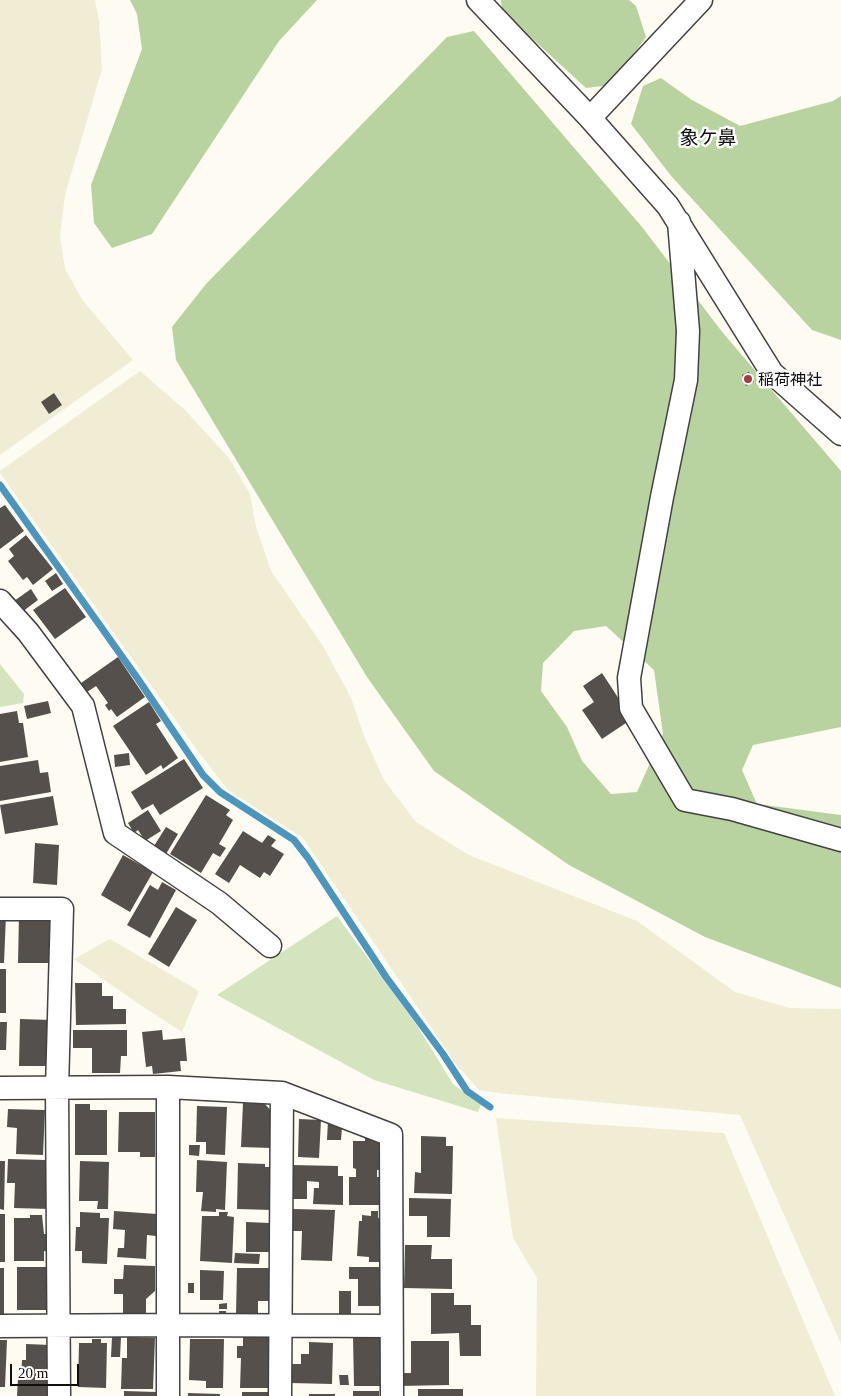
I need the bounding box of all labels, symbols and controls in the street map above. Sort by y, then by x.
district label: 象ケ鼻 [680,126,736,148]
place label: 稲荷神社 [758,369,822,389]
marker: 稲荷神社 [742,373,754,385]
scale bar [12,1354,81,1386]
text: 20 m [18,1365,48,1381]

